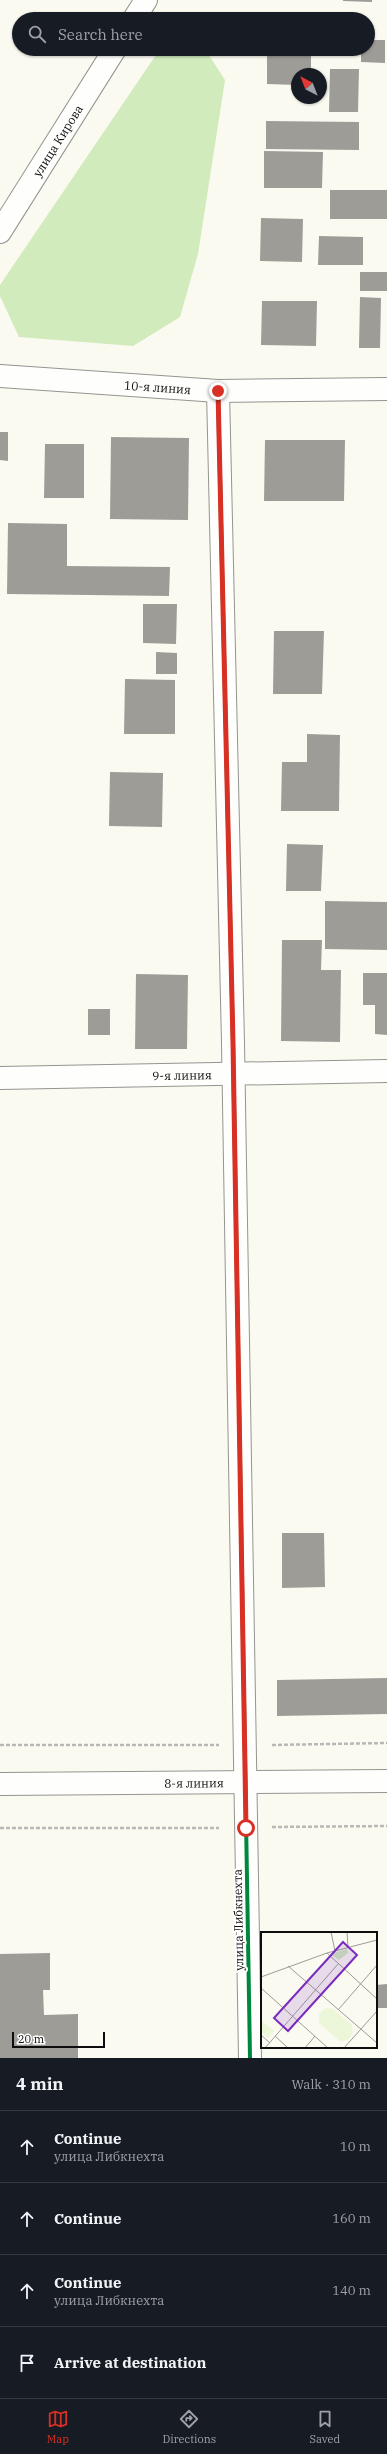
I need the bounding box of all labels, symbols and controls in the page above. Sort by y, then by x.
search box [12,12,375,56]
icon: search [26,23,48,45]
text: Search here [58,25,143,44]
north arrow [291,68,327,104]
street label: улица Кирова [29,101,86,179]
street label: 10-я линия [124,377,192,397]
route end [209,382,227,400]
street label: 9-я линия [152,1067,212,1083]
street label: 8-я линия [164,1775,224,1790]
route start [237,1819,255,1837]
street label: улица Либкнехта [230,1869,246,1971]
inset map [261,1932,377,2048]
scale bar [12,2030,105,2049]
text: 20 m [18,2032,44,2046]
text: 4 min [16,2073,64,2095]
text: Walk · 310 m [292,2076,371,2093]
text: Continue [54,2129,121,2148]
icon: ahead [16,2136,38,2158]
text: 10 m [340,2138,371,2155]
text: улица Либкнехта [54,2148,164,2165]
icon: ahead [16,2208,38,2230]
text: Continue [54,2209,121,2228]
text: 160 m [332,2210,371,2227]
text: Continue [54,2273,121,2292]
icon: ahead [16,2280,38,2302]
text: 140 m [332,2282,371,2299]
text: улица Либкнехта [54,2292,164,2309]
icon: arrive [16,2352,38,2374]
text: Arrive at destination [54,2353,206,2372]
tab: Map [47,2408,69,2446]
tab: Directions [162,2408,216,2446]
tab: Saved [309,2408,340,2446]

